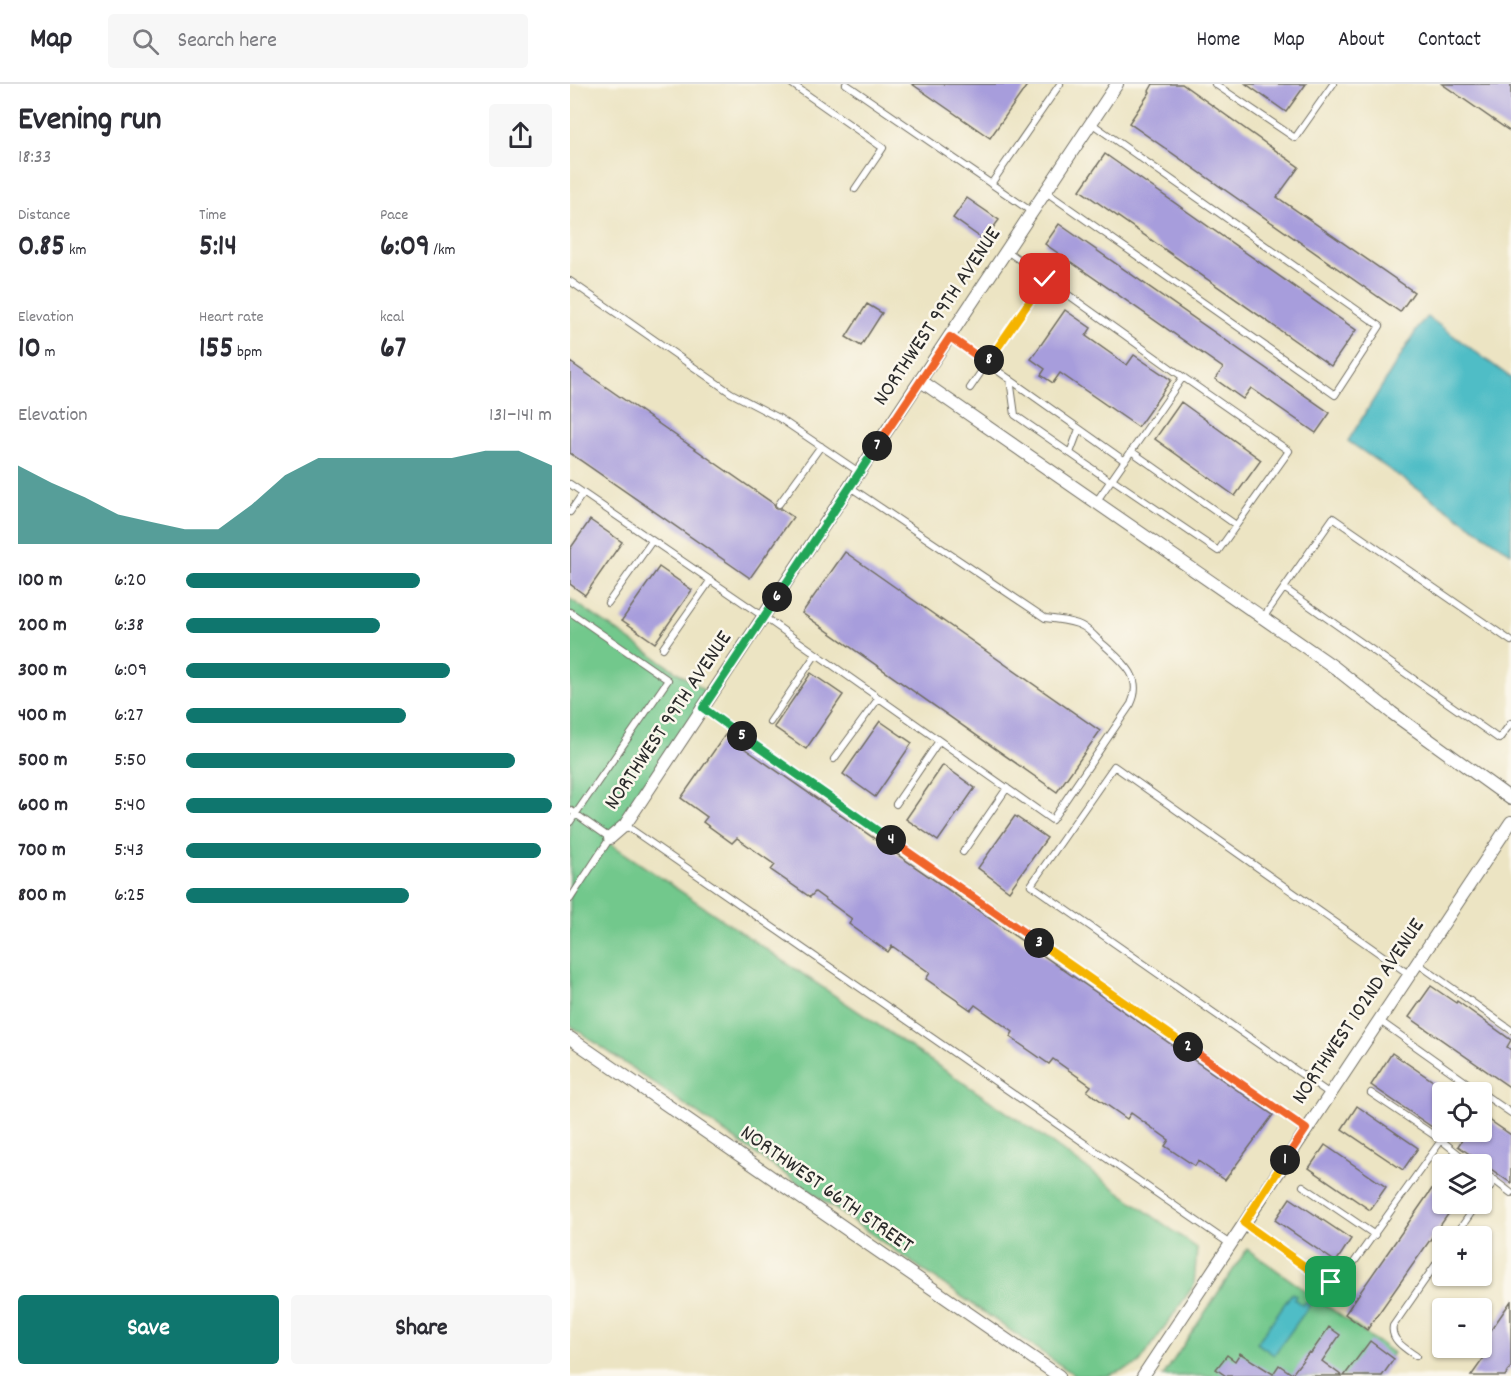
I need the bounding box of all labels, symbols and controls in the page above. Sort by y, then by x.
search box [108,14,528,68]
text: Map [30,21,72,61]
icon: search [129,25,162,58]
text: Search here [177,26,277,57]
text: Home [1196,26,1240,56]
text: Map [1273,26,1305,56]
text: About [1338,26,1385,56]
text: Contact [1418,26,1481,56]
text: Evening run [18,98,162,145]
button: share [489,104,552,167]
text: 18:33 [18,144,51,172]
text: Distance [18,204,70,227]
text: Time [199,204,226,227]
text: Pace [380,204,408,227]
street label: NORTHWEST 99TH AVENUE [867,221,1009,413]
text: 0.85 [18,227,65,270]
text: 5:14 [199,227,237,270]
text: 6:09 [380,227,430,270]
text: km [65,239,86,262]
text: /km [430,239,456,262]
pin [1019,253,1070,304]
icon: check [1028,262,1061,295]
text: Elevation [18,306,74,329]
text: Heart rate [199,306,264,329]
text: kcal [380,306,404,329]
text: 10 [18,329,41,372]
text: 155 [199,329,233,372]
text: 67 [380,329,406,372]
text: m [41,341,56,364]
text: bpm [233,341,262,364]
pin: 8 [974,345,1004,375]
text: 8 [986,348,992,371]
text: Elevation [18,402,88,430]
text: 131–141 m [489,402,552,430]
pin: 7 [862,431,892,461]
text: 7 [874,434,880,457]
text: 100 m [18,567,63,595]
text: 6:20 [114,567,147,595]
pin: 6 [762,582,792,612]
text: 6 [773,585,781,608]
text: 200 m [18,612,67,640]
text: 6:38 [114,612,144,640]
street label: NORTHWEST 99TH AVENUE [598,625,740,817]
text: 300 m [18,657,67,685]
text: 6:09 [114,657,147,685]
text: 400 m [18,702,66,730]
text: 6:27 [114,702,144,730]
pin: 5 [727,721,757,751]
text: 5 [738,724,746,747]
text: 500 m [18,747,67,775]
text: 5:50 [114,747,147,775]
text: 600 m [18,792,68,820]
text: 5:40 [114,792,146,820]
pin: 4 [876,825,906,855]
text: 4 [888,828,894,851]
text: 700 m [18,837,66,865]
text: 5:43 [114,837,144,865]
text: 800 m [18,882,66,910]
text: 6:25 [114,882,145,910]
street label: NORTHWEST 102ND AVENUE [1285,913,1433,1111]
pin: 3 [1024,928,1054,958]
text: 3 [1035,931,1043,954]
pin: 2 [1173,1032,1203,1062]
text: 2 [1185,1035,1192,1058]
map controls [1432,1082,1492,1358]
button: locate [1432,1082,1492,1142]
street label: NORTHWEST 66TH STREET [733,1118,919,1262]
pin: 1 [1270,1145,1300,1175]
text: 1 [1283,1148,1287,1171]
button: layers [1432,1154,1492,1214]
button: + [1432,1226,1492,1286]
pin [1305,1256,1356,1307]
icon: arrive [1314,1265,1347,1298]
button: Save [18,1295,279,1364]
button: Share [291,1295,552,1364]
button: − [1432,1298,1492,1358]

